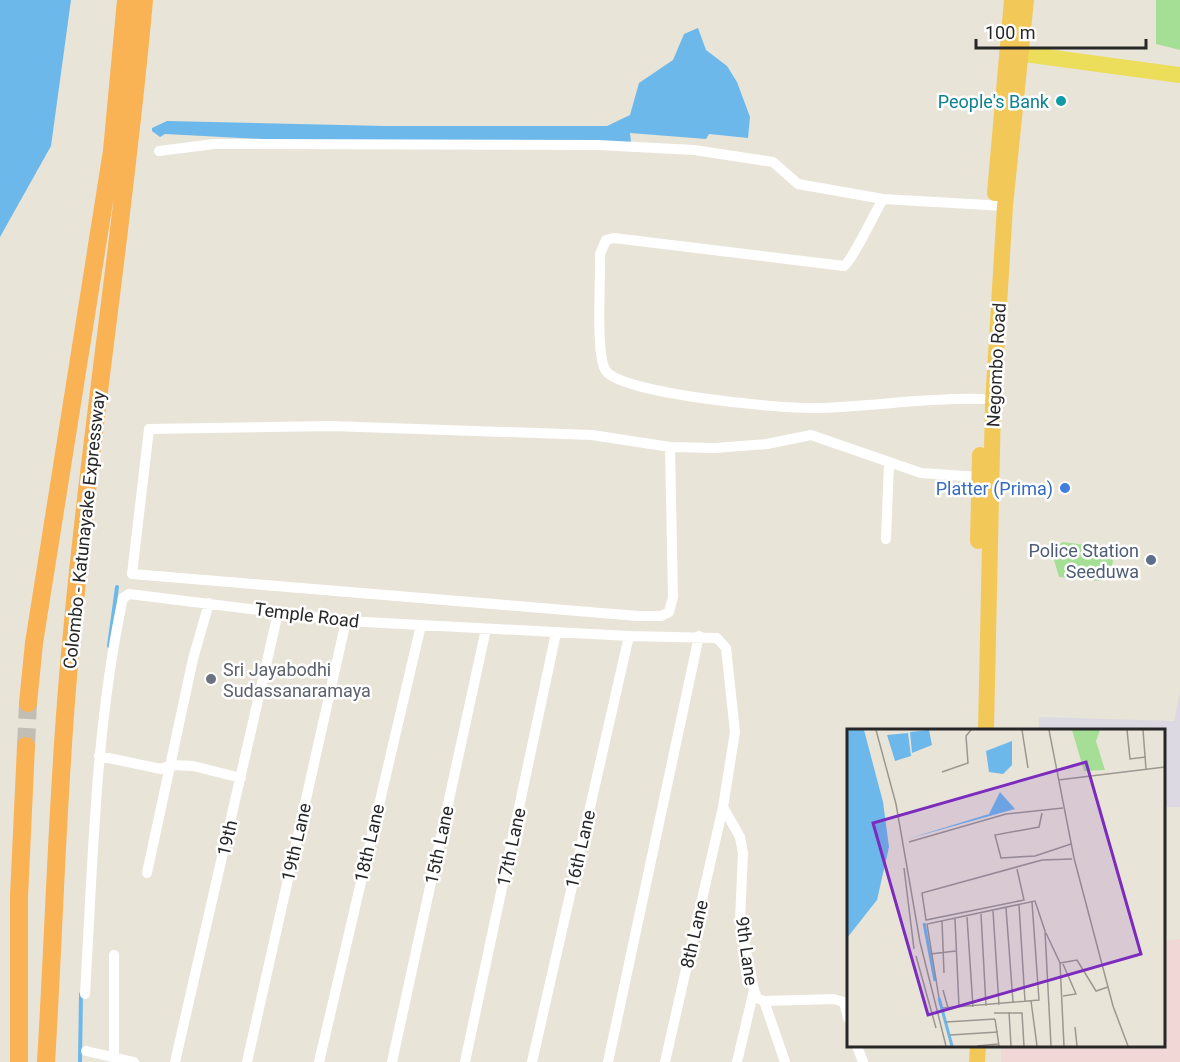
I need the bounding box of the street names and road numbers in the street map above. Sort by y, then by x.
street label: Negombo Road [982,302,1010,428]
street label: Colombo - Katunayake Expressway [59,390,109,670]
street label: Temple Road [254,598,360,632]
street label: 19th Lane [277,801,315,883]
street label: 18th Lane [350,802,388,884]
street label: 15th Lane [420,804,458,886]
street label: 17th Lane [492,806,530,888]
street label: 16th Lane [561,808,599,890]
street label: 19th [213,818,241,858]
street label: 8th Lane [676,898,712,970]
street label: 9th Lane [732,915,762,987]

